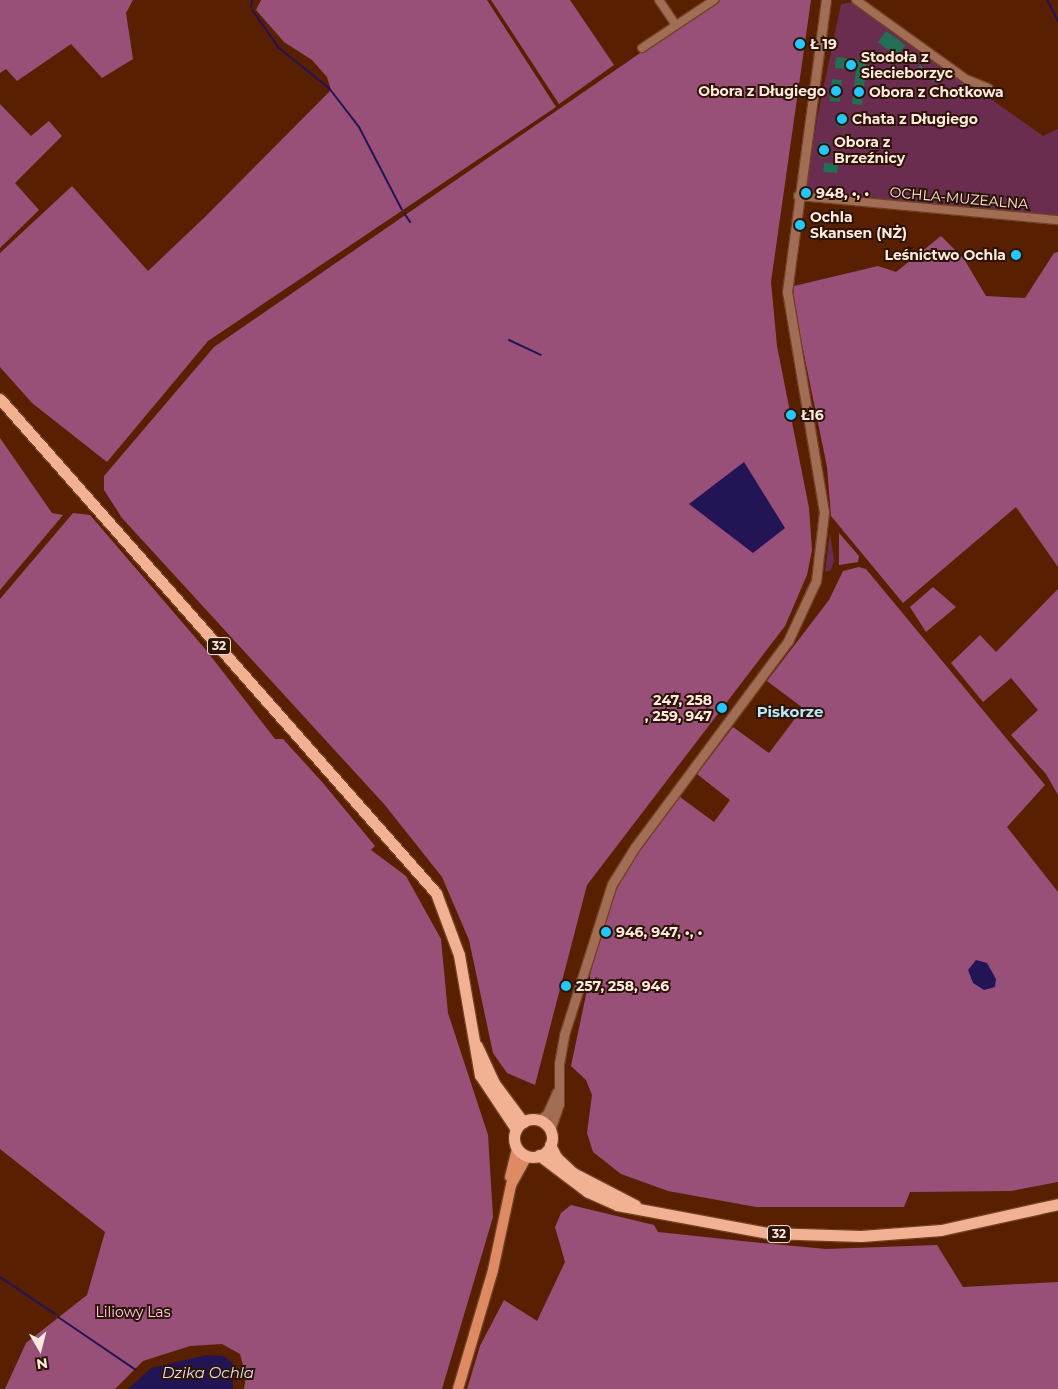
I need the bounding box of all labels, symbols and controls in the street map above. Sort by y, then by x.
place label: Ł 19 [810,36,837,52]
marker: Ł 19 [794,38,806,50]
place label: Stodoła z Siecieborzyc [861,49,953,82]
marker: Stodoła z Siecieborzyc [845,59,857,71]
place label: Obora z Długiego [698,83,826,99]
place label: Obora z Chotkowa [869,84,1004,100]
marker: Obora z Długiego [830,85,842,97]
marker: Obora z Chotkowa [853,86,865,98]
place label: Chata z Długiego [852,111,978,127]
marker: Chata z Długiego [836,113,848,125]
place label: Obora z Brzeźnicy [834,134,905,166]
marker: Obora z Brzeźnicy [818,144,830,156]
street label: OCHLA-MUZEALNA [889,184,1029,212]
place label: 948, •, • [816,185,869,201]
marker: 948, •, • [800,187,812,199]
place label: Ochla Skansen (NŻ) [810,209,907,242]
marker: Ochla Skansen (NŻ) [794,219,806,231]
place label: Leśnictwo Ochla [884,247,1006,263]
marker: Leśnictwo Ochla [1010,249,1022,261]
place label: Ł16 [801,407,824,423]
marker: Ł16 [785,409,797,421]
road number: 32 [206,636,232,656]
place label: 247, 258 , 259, 947 [645,692,712,724]
marker: 247, 258 , 259, 947 [716,702,728,714]
district label: Piskorze [757,703,823,721]
place label: 946, 947, •, • [616,924,702,940]
marker: 946, 947, •, • [600,926,612,938]
place label: 257, 258, 946 [576,978,669,994]
marker: 257, 258, 946 [560,980,572,992]
road number: 32 [766,1224,792,1244]
park label: Liliowy Las [96,1304,170,1320]
north arrow [15,1324,65,1374]
text: N [35,1354,49,1374]
water label: Dzika Ochla [162,1364,254,1382]

